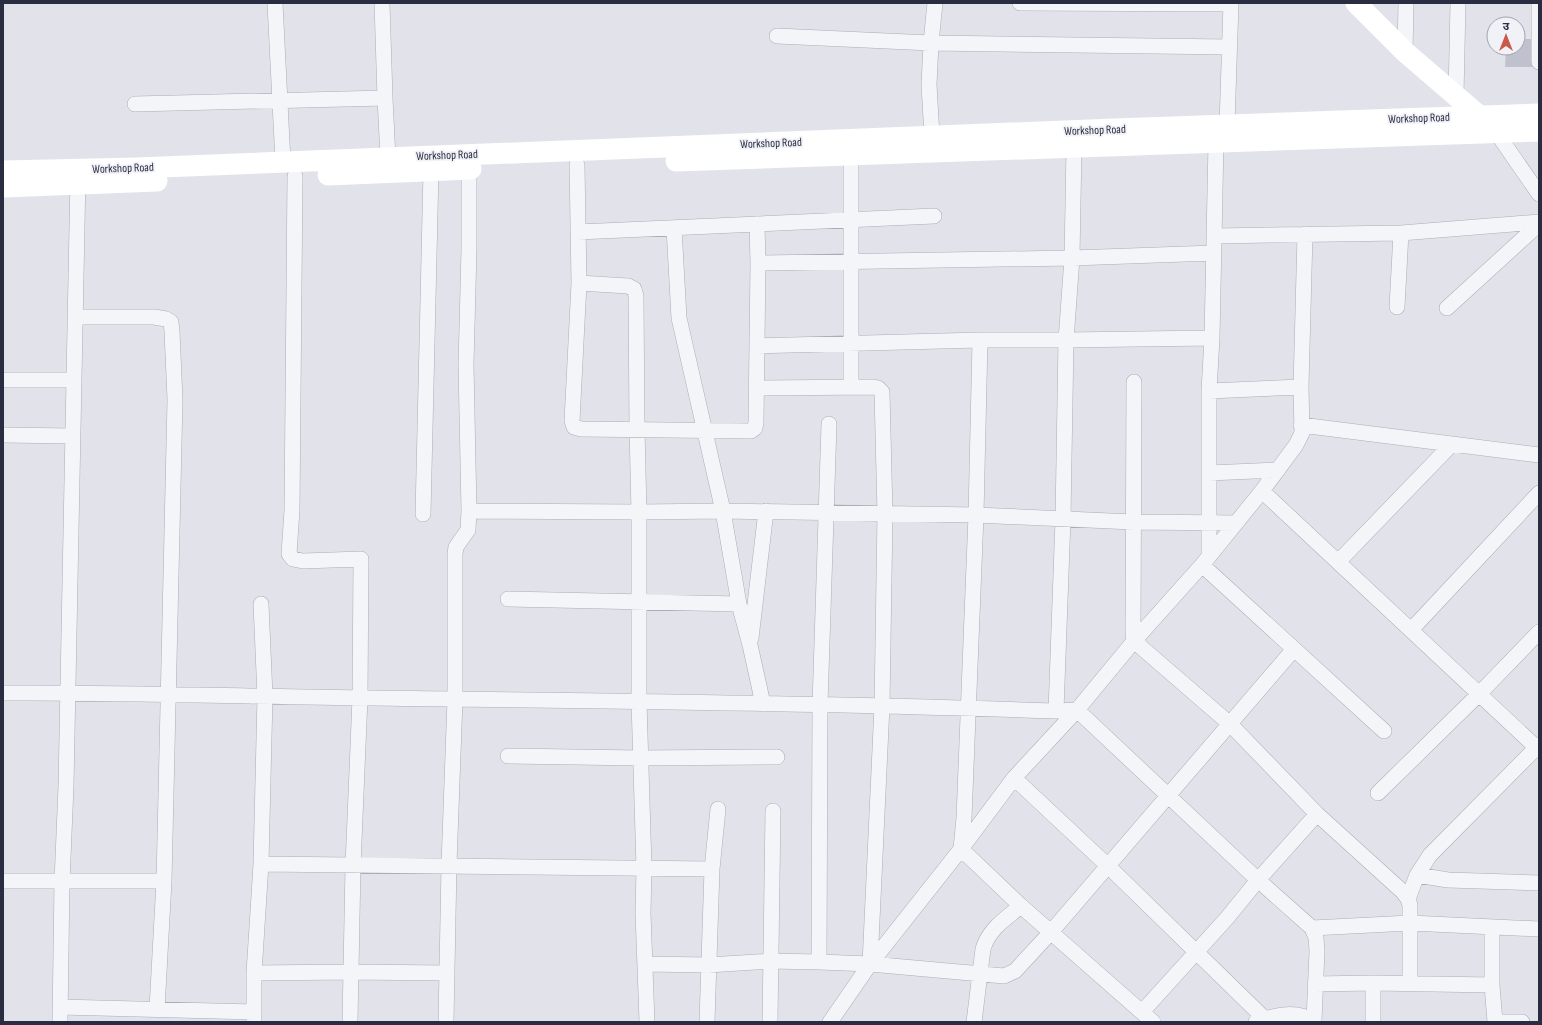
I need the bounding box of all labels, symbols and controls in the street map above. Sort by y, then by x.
north arrow [1486,16,1526,56]
text: उ [1503,20,1510,33]
street label: Workshop Road [1388,110,1450,127]
street label: Workshop Road [1064,122,1126,139]
street label: Workshop Road [740,135,802,152]
street label: Workshop Road [416,147,478,164]
street label: Workshop Road [92,160,154,177]

